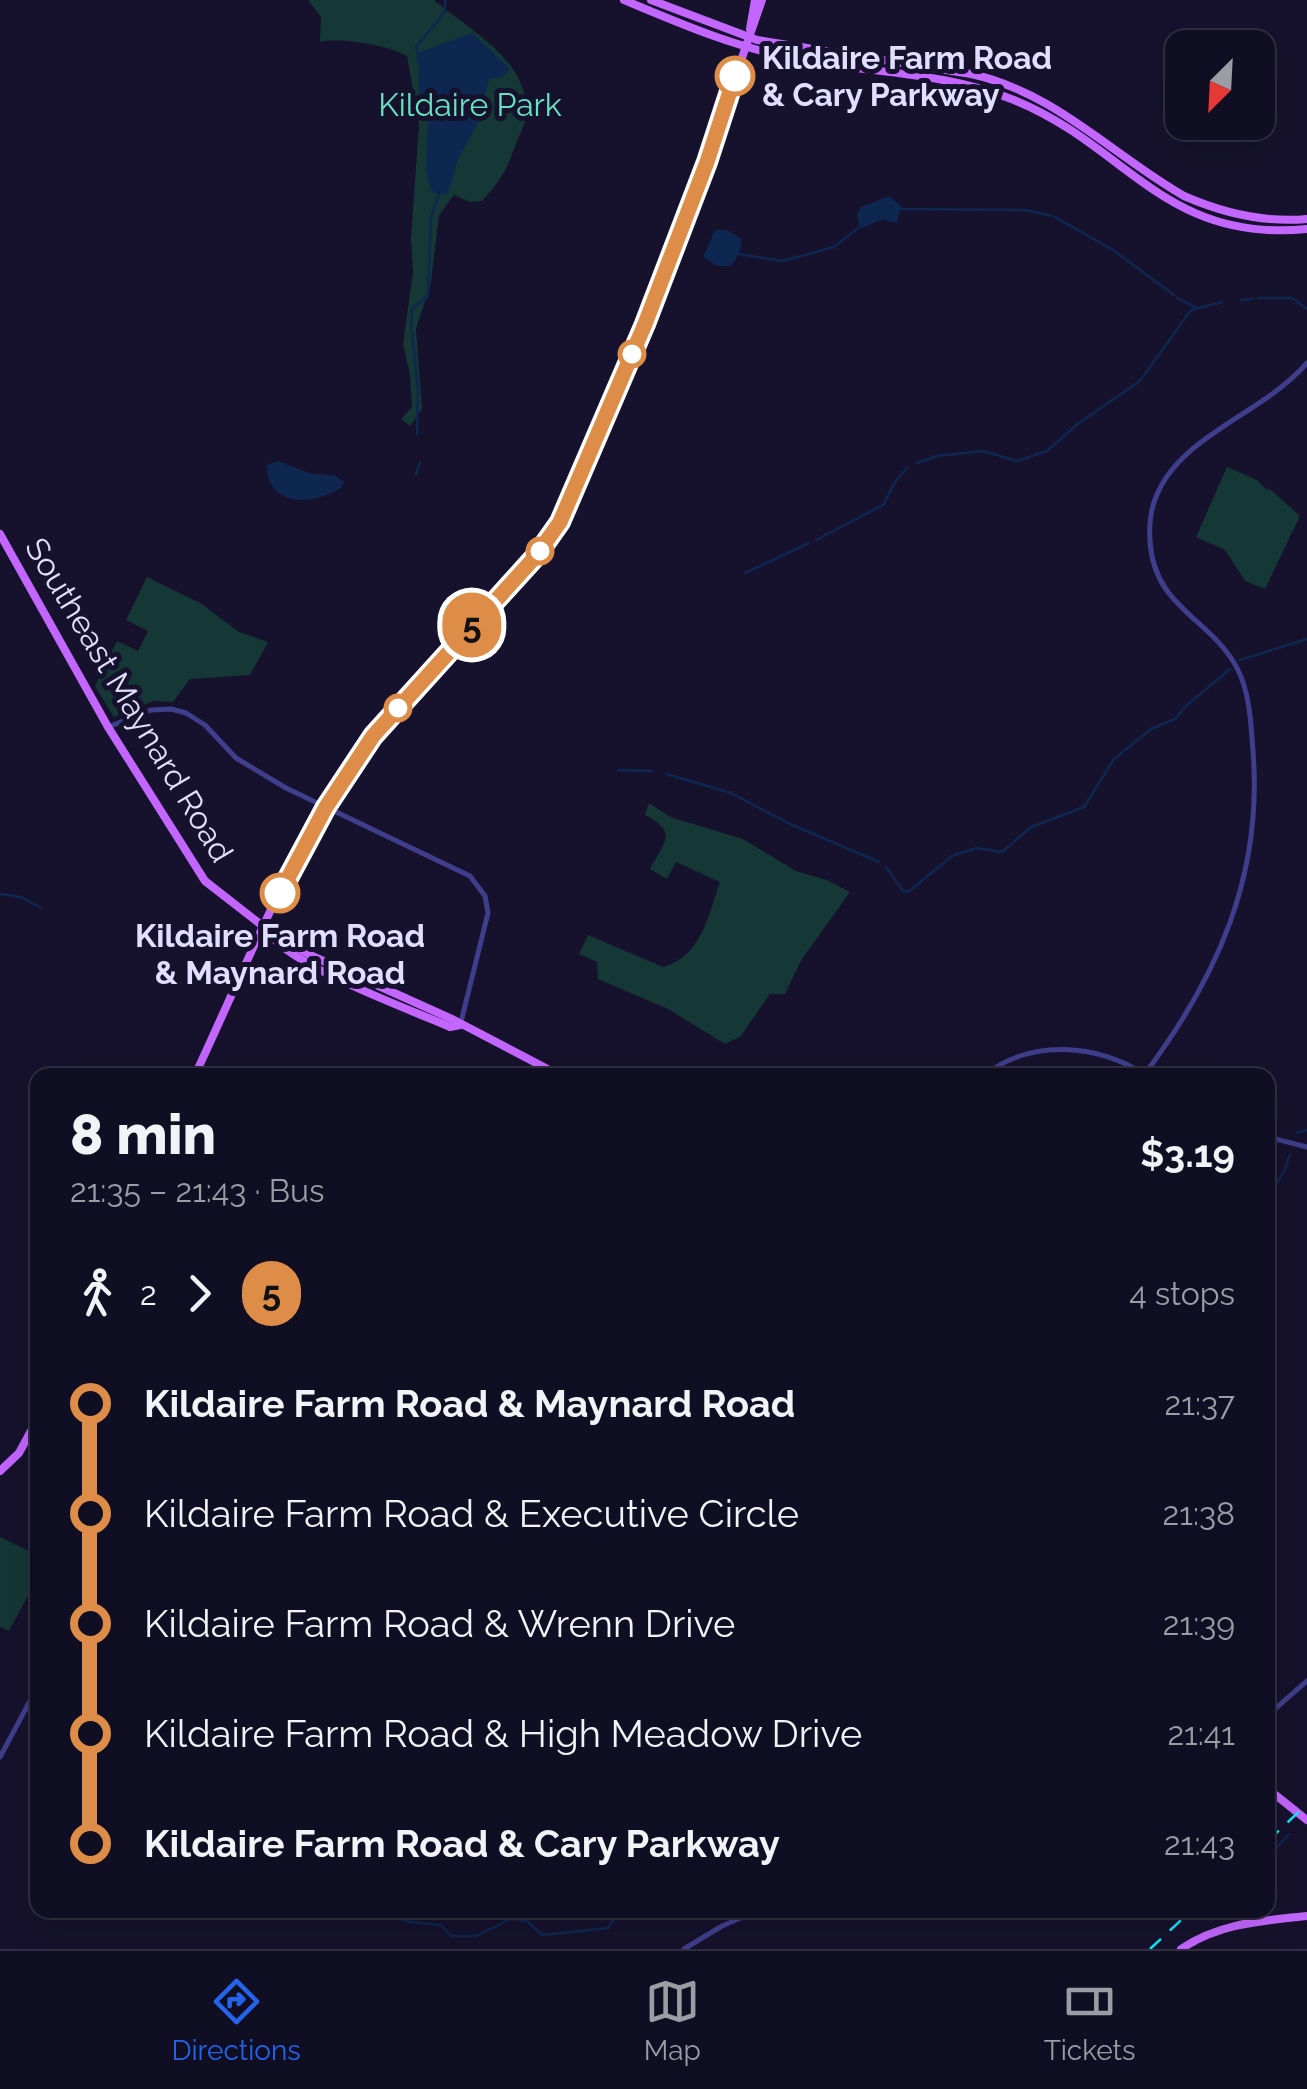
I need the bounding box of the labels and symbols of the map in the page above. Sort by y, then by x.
north arrow [1165,30,1275,140]
place label: Kildaire Farm Road & Cary Parkway [762,39,1052,113]
marker: Kildaire Farm Road & Cary Parkway [716,57,754,95]
park label: Kildaire Park [378,86,562,123]
unlabelled marker [619,341,645,367]
street label: Southeast Maynard Road [18,531,241,868]
unlabelled marker [527,538,553,564]
line badge: 5 [440,592,504,658]
unlabelled marker [385,695,411,721]
marker: Kildaire Farm Road & Maynard Road [261,874,299,912]
place label: Kildaire Farm Road & Maynard Road [135,917,425,991]

